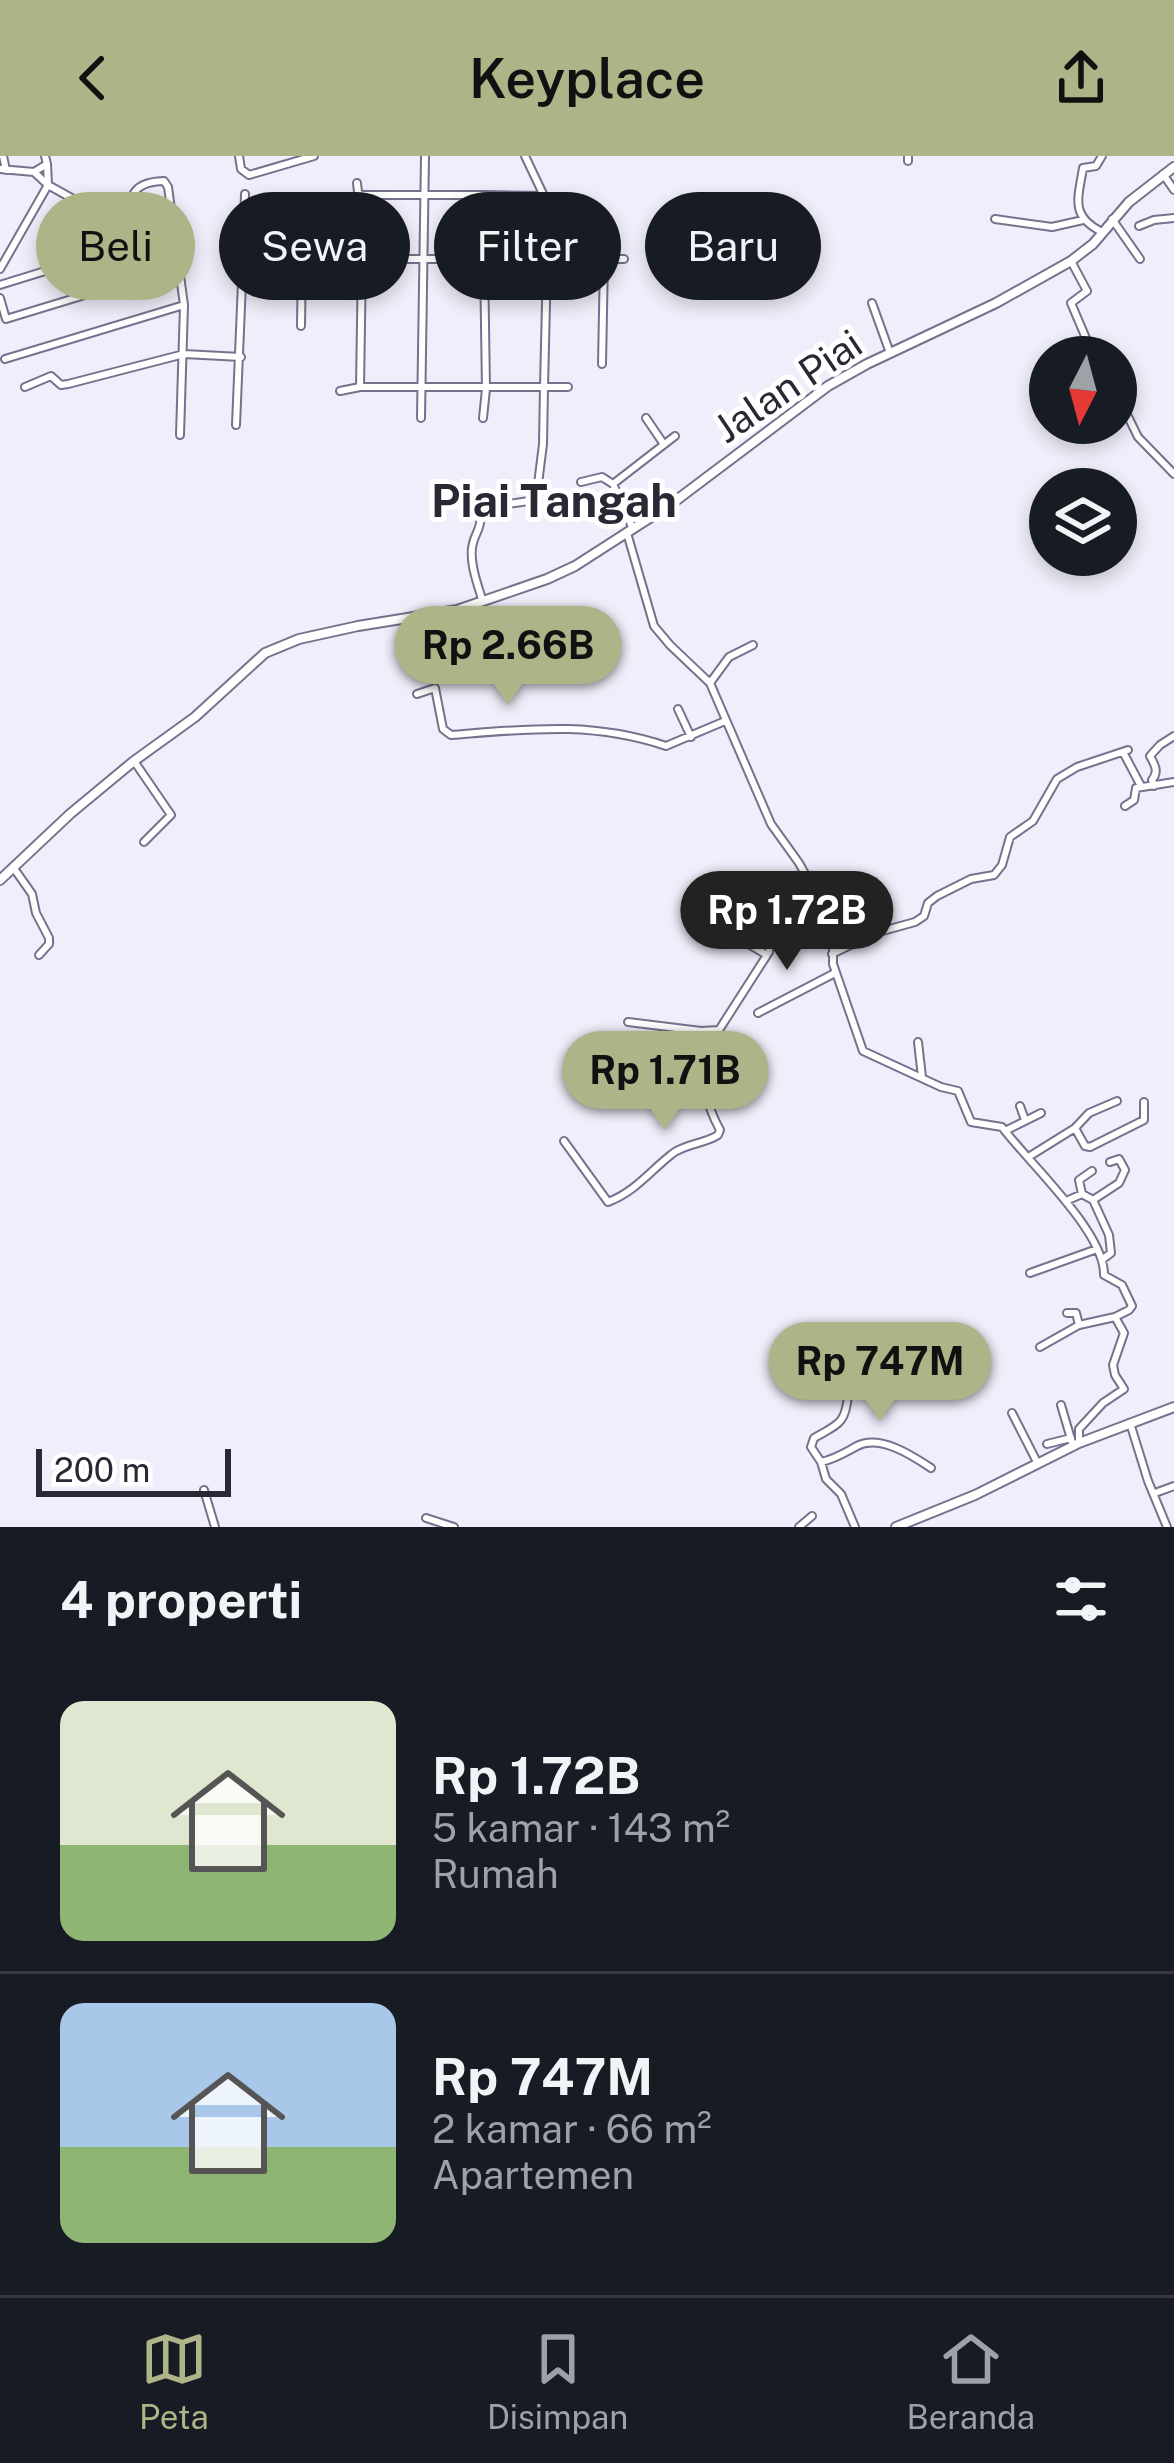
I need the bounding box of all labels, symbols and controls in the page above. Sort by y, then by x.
icon: back [60,45,126,111]
icon: share [1048,45,1114,111]
text: Keyplace [469,47,705,110]
chip: Beli [36,192,195,300]
chip: Sewa [219,192,410,300]
chip: Filter [434,192,621,300]
chip: Baru [645,192,821,300]
street label: Jalan Piai [706,320,870,452]
north arrow [1029,336,1137,444]
map controls [1029,336,1137,576]
button: layers [1029,468,1137,576]
district label: Piai Tangah [431,474,677,527]
pin: Rp 2.66B [384,606,632,708]
text: Rp 2.66B [422,622,594,668]
pin: Rp 1.72B [663,871,911,973]
text: Rp 1.72B [707,887,867,933]
pin: Rp 1.71B [541,1031,789,1133]
text: Rp 1.71B [589,1047,741,1093]
pin: Rp 747M [769,1322,991,1424]
text: Rp 747M [795,1338,965,1384]
scale bar [36,1443,231,1496]
text: 200 m [54,1451,150,1489]
icon: filters [1048,1566,1114,1632]
text: 4 properti [60,1570,302,1629]
text: Rp 1.72B [432,1746,640,1805]
icon: home [156,1749,300,1893]
text: 5 kamar · 143 m² [432,1805,730,1851]
text: Rumah [432,1851,559,1897]
text: Rp 747M [432,2047,653,2106]
icon: home [156,2051,300,2195]
text: 2 kamar · 66 m² [432,2106,712,2152]
text: Apartemen [432,2152,634,2198]
tab: Peta [139,2326,209,2436]
tab: Disimpan [487,2326,628,2436]
tab: Beranda [906,2326,1035,2436]

